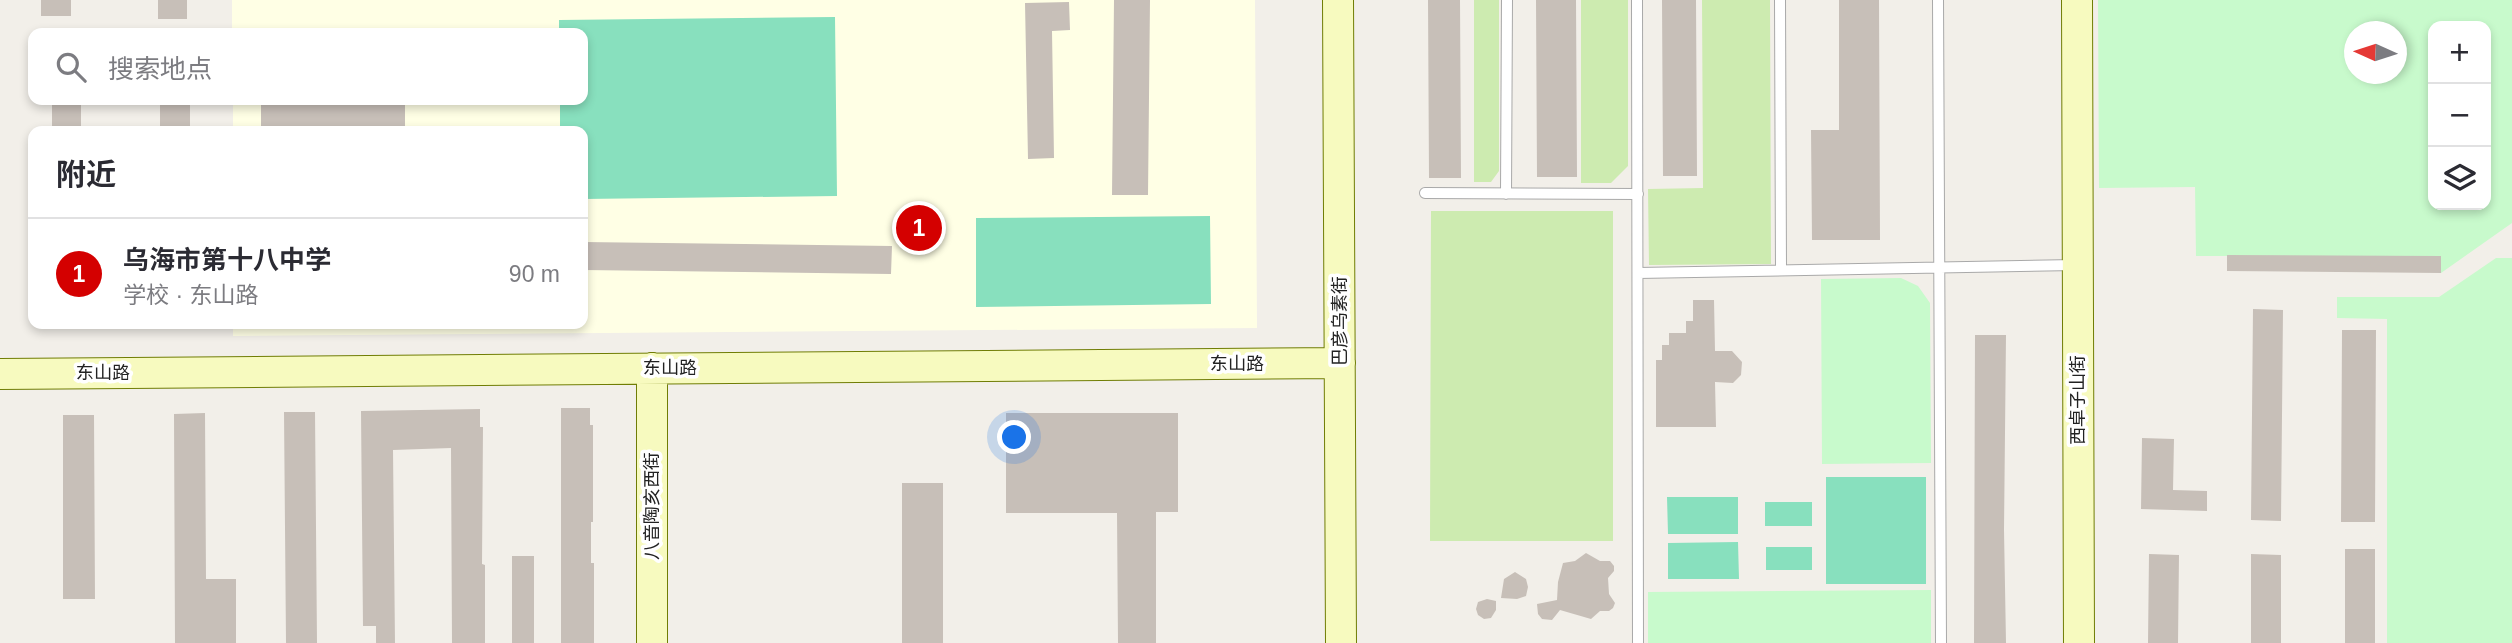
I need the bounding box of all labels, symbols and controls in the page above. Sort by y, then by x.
north arrow [2344,21,2407,84]
map controls [2428,21,2491,210]
button: + [2428,21,2491,84]
search box [28,28,588,105]
icon: search [52,48,90,86]
text: 搜索地点 [108,54,212,84]
button: − [2428,84,2491,147]
button: layers [2428,147,2491,210]
text: 附近 [56,158,116,191]
pin: 1 [896,202,942,254]
text: 乌海市第十八中学 [123,245,331,275]
text: 1 [73,261,85,287]
text: 90 m [509,261,560,287]
street label: 巴彦乌素街 [1330,276,1350,366]
text: 学校 · 东山路 [123,282,258,308]
street label: 东山路 [1210,354,1264,374]
street label: 西卓子山街 [2068,355,2088,445]
street label: 东山路 [643,358,697,378]
street label: 东山路 [76,363,130,383]
your location [997,420,1031,454]
street label: 八音陶亥西街 [642,452,662,560]

